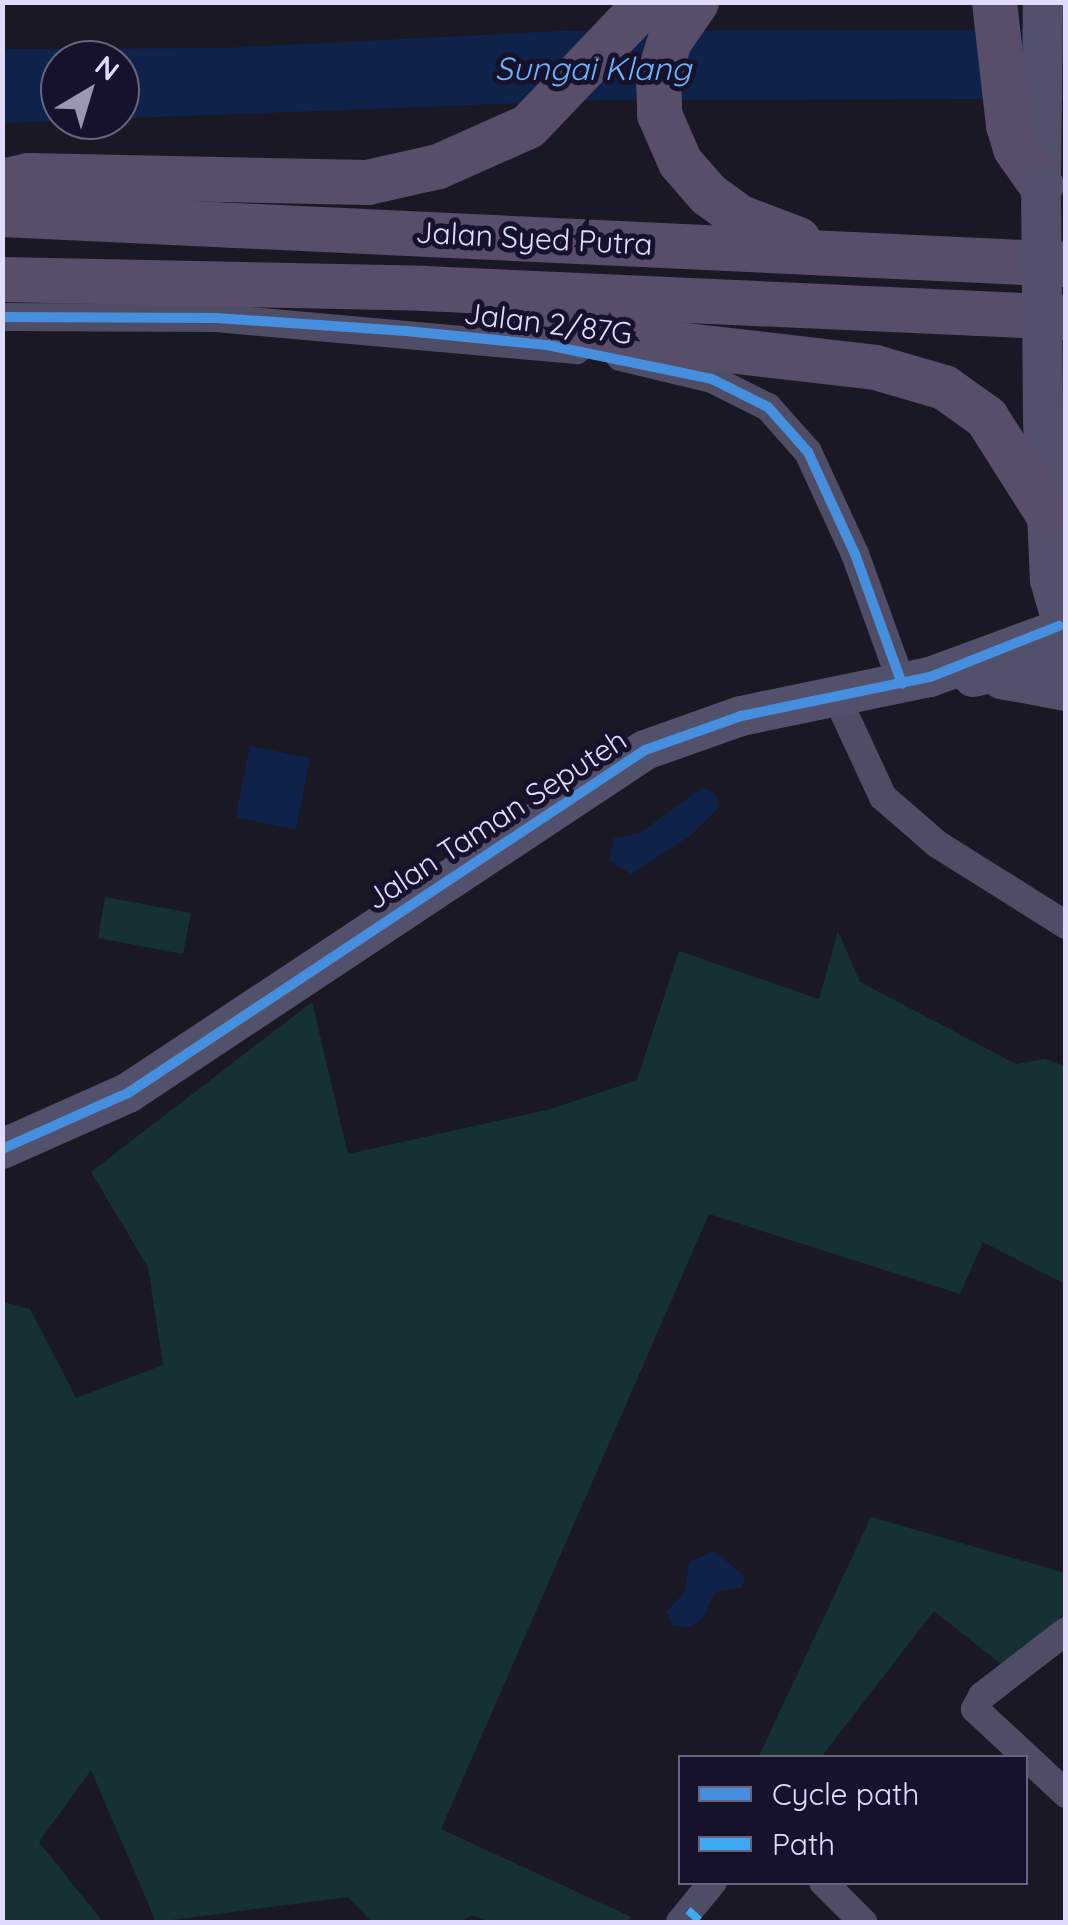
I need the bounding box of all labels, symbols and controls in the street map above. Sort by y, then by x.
north arrow [40,40,140,140]
text: N [89,47,126,88]
water label: Sungai Klang [495,49,691,87]
street label: Jalan Syed Putra [415,214,653,262]
street label: Jalan 2/87G [462,295,634,351]
street label: Jalan Taman Seputeh [359,721,633,917]
legend [678,1755,1028,1885]
text: Cycle path [772,1775,919,1813]
text: Path [772,1825,835,1863]

